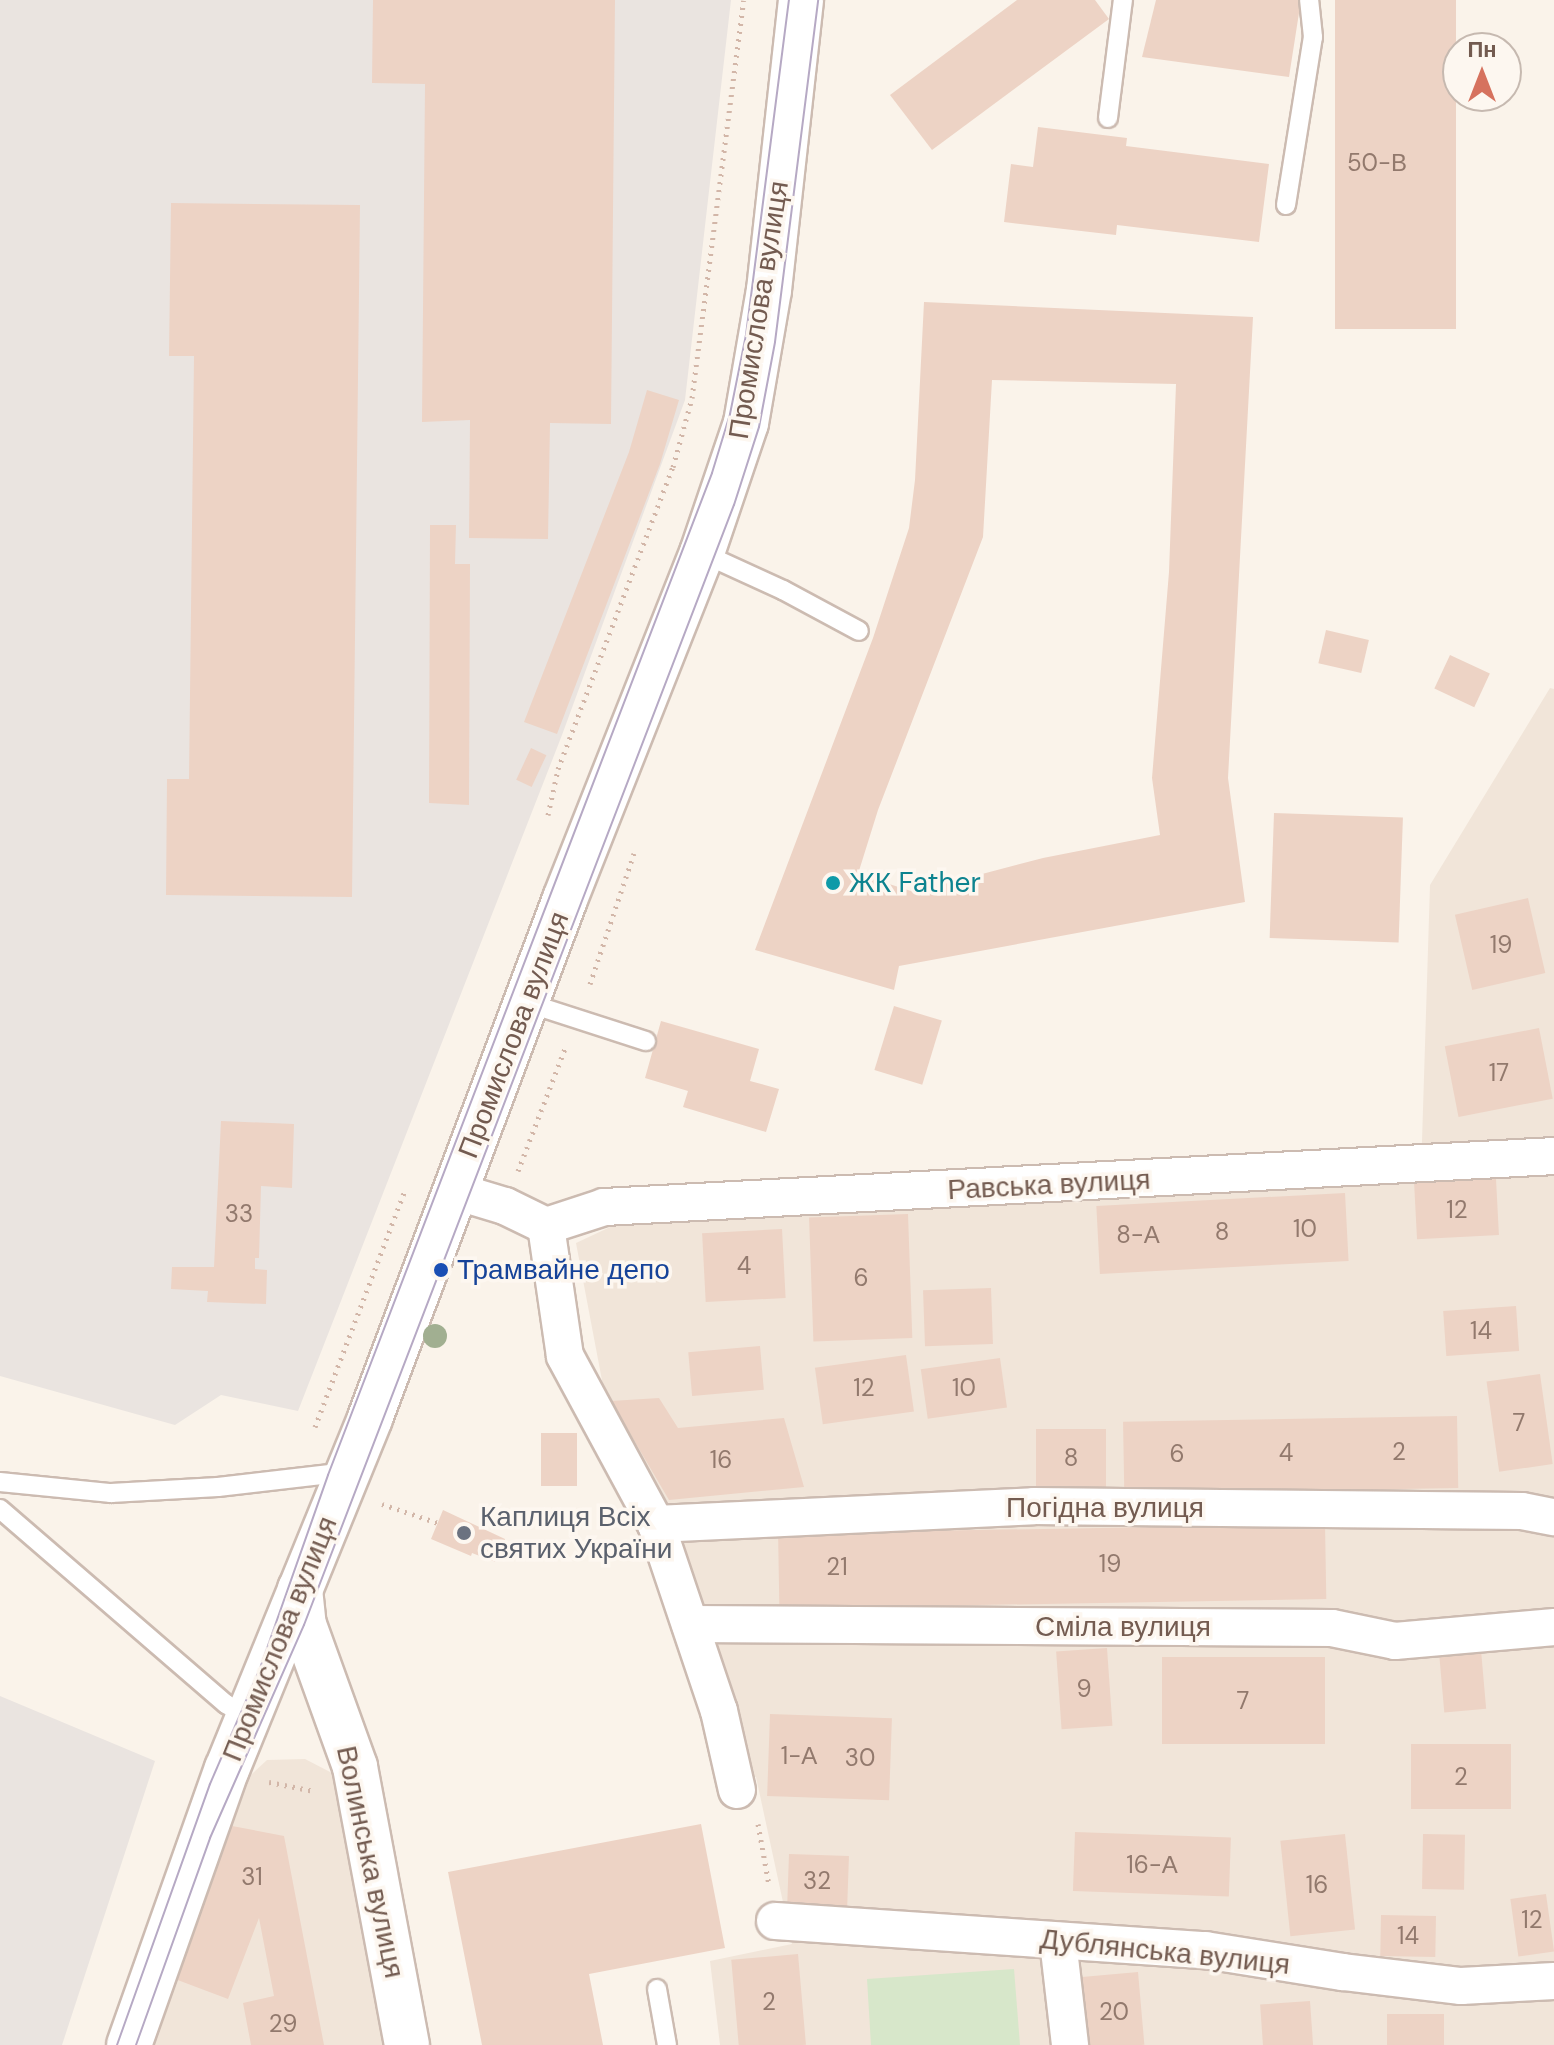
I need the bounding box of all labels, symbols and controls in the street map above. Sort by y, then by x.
north arrow [1442,32,1522,112]
text: Пн [1467,35,1497,64]
house number: 50-В [1347,149,1407,177]
street label: Промислова вулиця [722,179,796,441]
place label: ЖК Father [849,866,981,900]
marker: ЖК Father [824,874,842,892]
street label: Промислова вулиця [452,907,576,1163]
house number: 19 [1490,931,1512,959]
house number: 17 [1489,1059,1509,1087]
street label: Равська вулиця [947,1163,1151,1207]
house number: 12 [1446,1196,1468,1224]
house number: 33 [225,1200,253,1228]
house number: 10 [1293,1215,1317,1243]
house number: 8 [1215,1218,1229,1246]
house number: 8-А [1116,1221,1160,1249]
house number: 4 [737,1252,751,1280]
place label: Трамвайне депо [457,1253,670,1287]
marker: Трамвайне депо [432,1261,450,1279]
house number: 6 [853,1264,869,1292]
house number: 14 [1470,1317,1492,1345]
house number: 12 [853,1374,875,1402]
house number: 10 [952,1374,976,1402]
house number: 7 [1513,1409,1525,1437]
house number: 2 [1392,1438,1406,1466]
house number: 4 [1279,1439,1293,1467]
house number: 6 [1169,1440,1185,1468]
house number: 8 [1064,1444,1078,1472]
house number: 16 [710,1446,732,1474]
street label: Погідна вулиця [1006,1491,1204,1525]
place label: Каплиця Всіх святих України [480,1500,672,1566]
street label: Промислова вулиця [216,1512,344,1766]
marker: Каплиця Всіх святих України [455,1524,473,1542]
house number: 19 [1099,1550,1121,1578]
house number: 21 [826,1553,848,1581]
street label: Сміла вулиця [1035,1610,1211,1644]
house number: 9 [1076,1675,1092,1703]
house number: 7 [1237,1687,1249,1715]
house number: 1-А [781,1742,817,1770]
street label: Волинська вулиця [329,1743,411,1981]
house number: 30 [845,1744,875,1772]
house number: 2 [1454,1763,1468,1791]
house number: 16-А [1126,1851,1178,1879]
house number: 31 [241,1863,263,1891]
house number: 32 [803,1867,831,1895]
house number: 16 [1306,1871,1328,1899]
house number: 12 [1521,1906,1543,1934]
street label: Дублянська вулиця [1038,1922,1292,1982]
house number: 14 [1397,1922,1419,1950]
house number: 2 [762,1988,776,2016]
house number: 20 [1099,1998,1129,2026]
house number: 29 [269,2010,297,2038]

